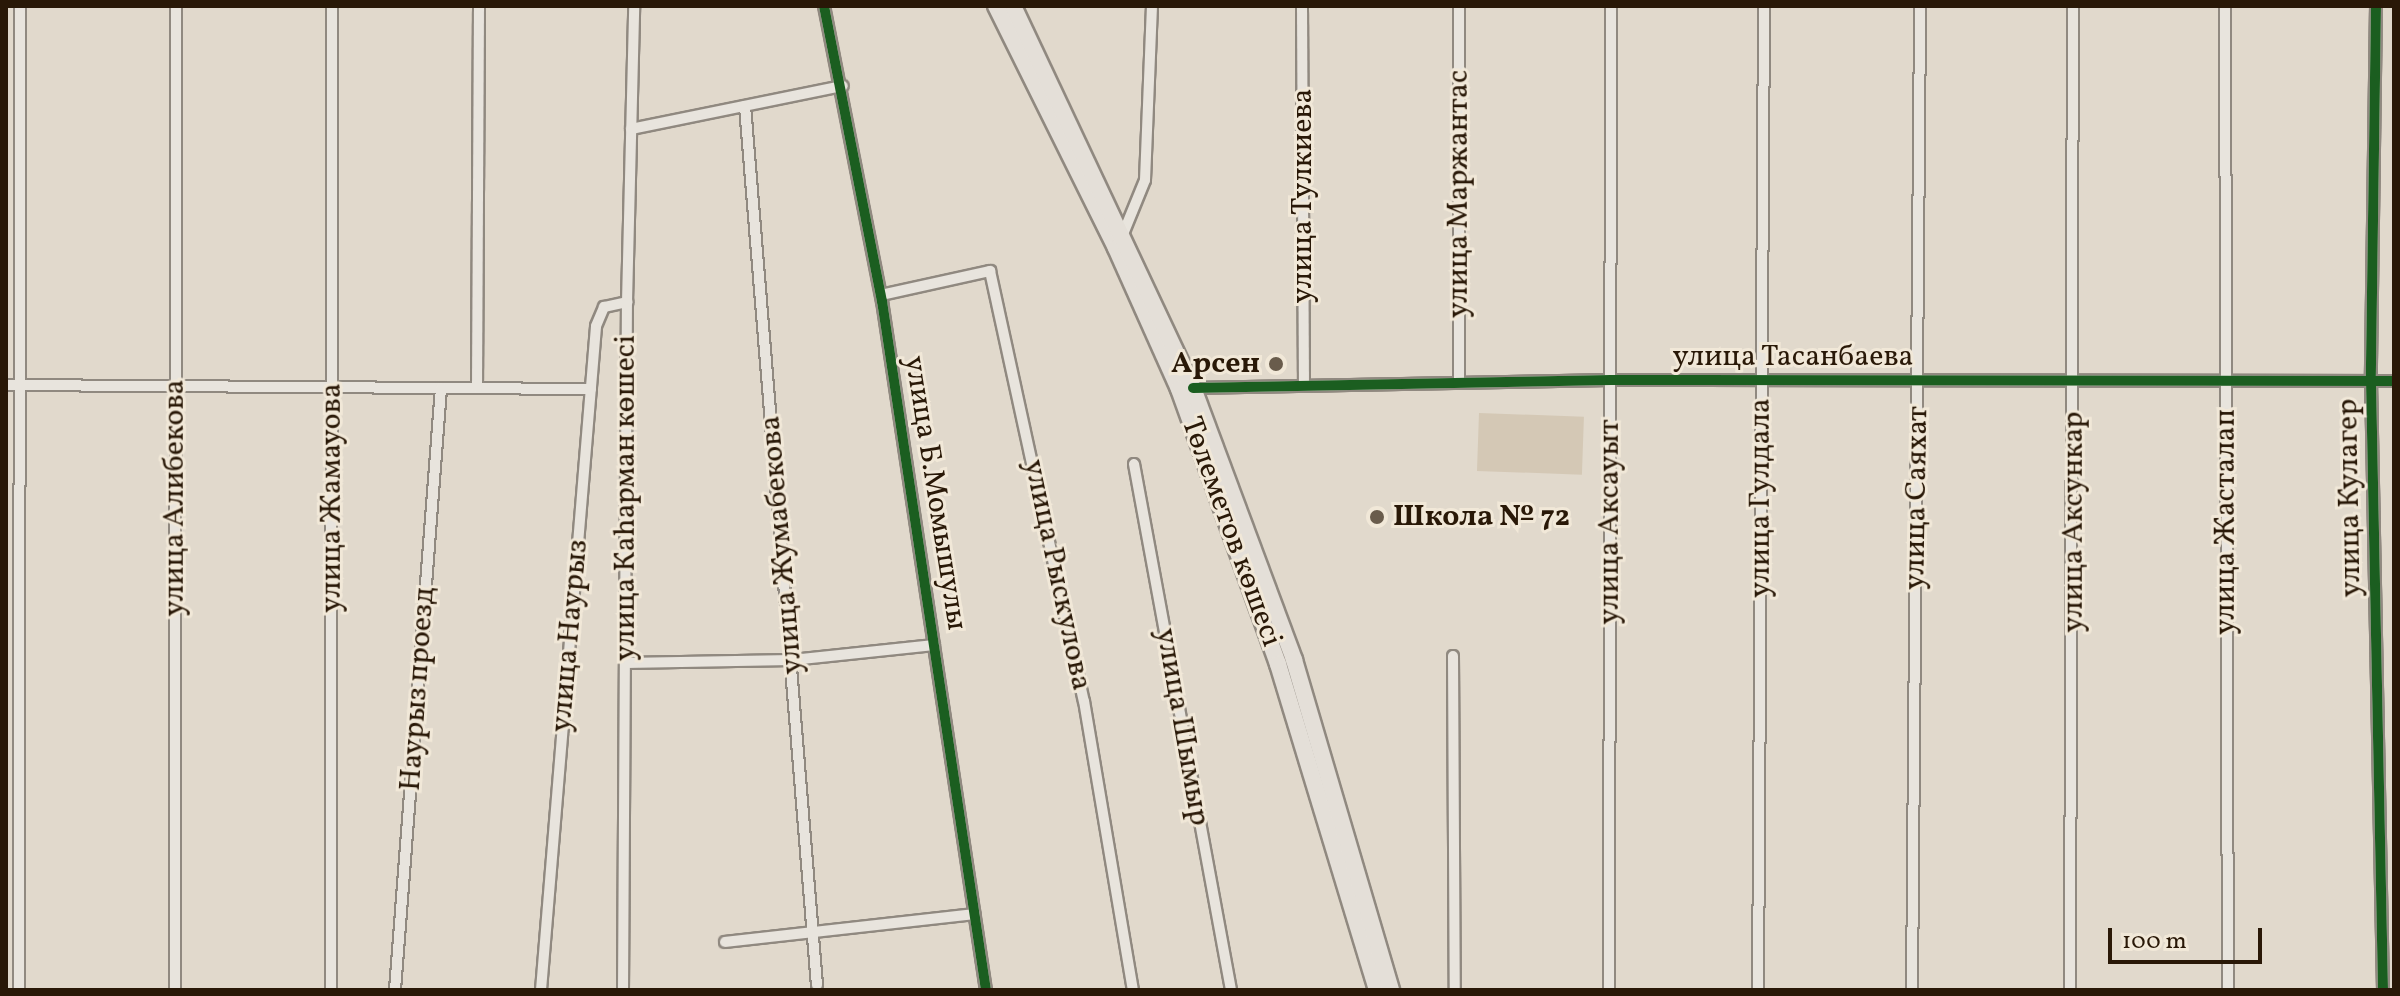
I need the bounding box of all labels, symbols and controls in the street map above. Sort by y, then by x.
street label: улица Маржантас [1441,70,1477,318]
street label: улица Тулкиева [1285,88,1321,304]
street label: улица Каһарман көшесі [608,335,644,661]
street label: улица Тасанбаева [1672,339,1914,375]
place label: Арсен [1171,346,1260,382]
street label: улица Б.Момышулы [896,353,974,633]
marker: Арсен [1267,355,1285,373]
street label: улица Алибекова [157,379,193,617]
street label: улица Жамауова [314,383,350,613]
street label: улица Гулдала [1743,398,1779,598]
street label: улица Кулагер [2330,398,2370,598]
street label: улица Саяхат [1897,406,1937,590]
street label: улица Жасталап [2208,409,2244,635]
street label: улица Аксункар [2056,411,2092,633]
street label: Төлеметов көшесі [1173,412,1289,652]
street label: улица Жумабекова [753,414,811,676]
street label: улица Аксауыт [1592,419,1628,625]
street label: улица Рыскулова [1015,456,1099,694]
place label: Школа № 72 [1393,499,1570,535]
marker: Школа № 72 [1368,508,1386,526]
street label: улица Наурыз [544,538,596,734]
street label: Наурыз проезд [393,586,443,792]
street label: улица Шымыр [1147,625,1217,829]
scale bar [2112,912,2266,962]
text: 100 m [2122,925,2187,959]

